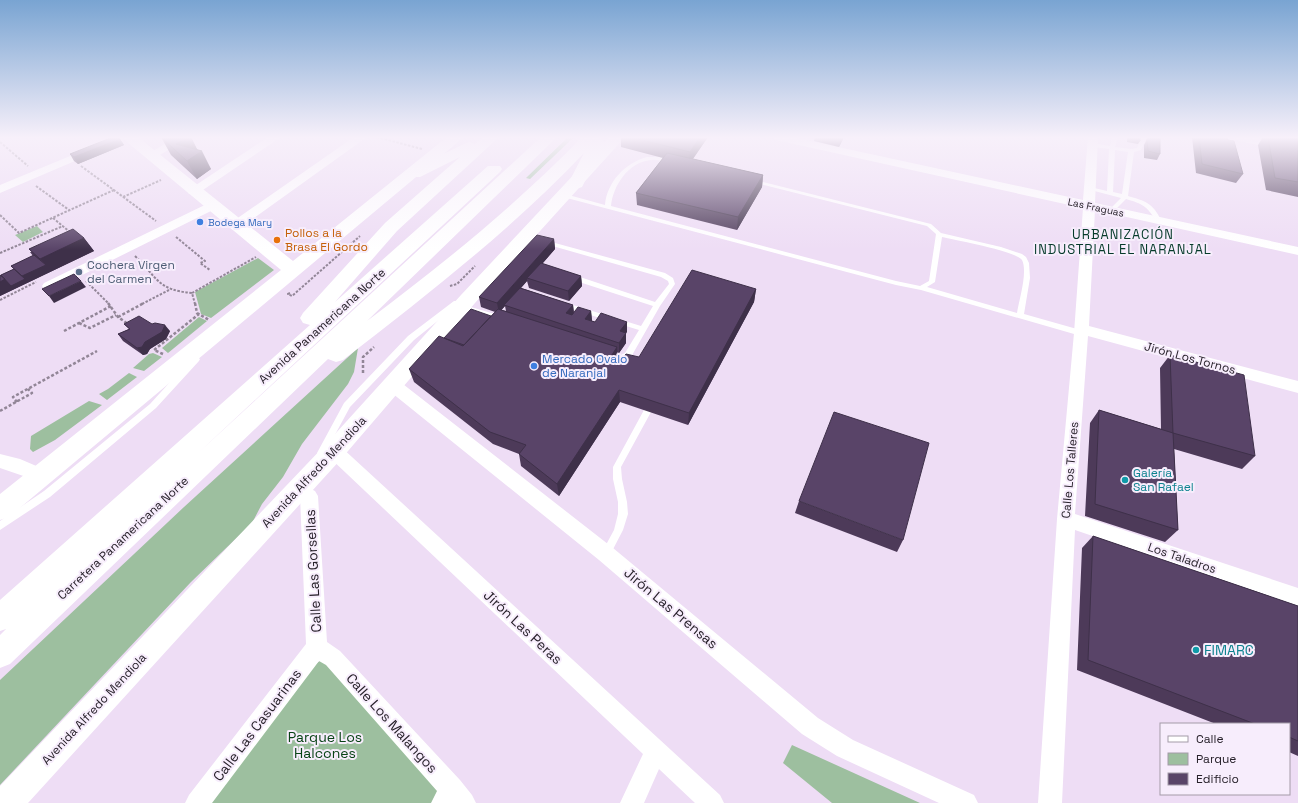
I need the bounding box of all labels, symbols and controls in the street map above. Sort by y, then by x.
street label: Las Fraguas [1067,195,1125,220]
place label: Bodega Mary [208,216,272,229]
marker: Bodega Mary [195,217,205,227]
place label: Pollos a la Brasa El Gordo [285,225,368,255]
district label: URBANIZACIÓN INDUSTRIAL EL NARANJAL [1034,226,1212,258]
marker: Pollos a la Brasa El Gordo [272,235,282,245]
place label: Cochera Virgen del Carmen [87,257,175,287]
street label: Avenida Panamericana Norte [255,265,389,387]
marker: Cochera Virgen del Carmen [74,267,84,277]
street label: Jirón Los Tornos [1142,338,1238,378]
place label: Mercado Ovalo de Naranjal [542,351,628,381]
marker: Mercado Ovalo de Naranjal [529,361,539,371]
street label: Avenida Alfredo Mendiola [258,413,370,531]
street label: Calle Los Talleres [1058,421,1082,519]
place label: Galería San Rafael [1133,465,1194,495]
street label: Carretera Panamericana Norte [54,473,192,603]
marker: Galería San Rafael [1120,475,1130,485]
street label: Calle Las Gorsellas [301,509,325,633]
street label: Los Taladros [1146,539,1218,577]
street label: Jirón Las Prensas [620,563,722,653]
street label: Jirón Las Peras [480,586,566,668]
place label: FIMARC [1204,641,1254,659]
marker: FIMARC [1191,645,1201,655]
street label: Avenida Alfredo Mendiola [38,650,150,768]
street label: Calle Las Casuarinas [209,665,305,785]
street label: Calle Los Malangos [342,669,442,777]
legend [1160,723,1290,795]
park label: Parque Los Halcones [288,728,362,762]
text: Calle [1196,731,1224,747]
text: Parque [1196,751,1236,767]
text: Edificio [1196,771,1239,787]

